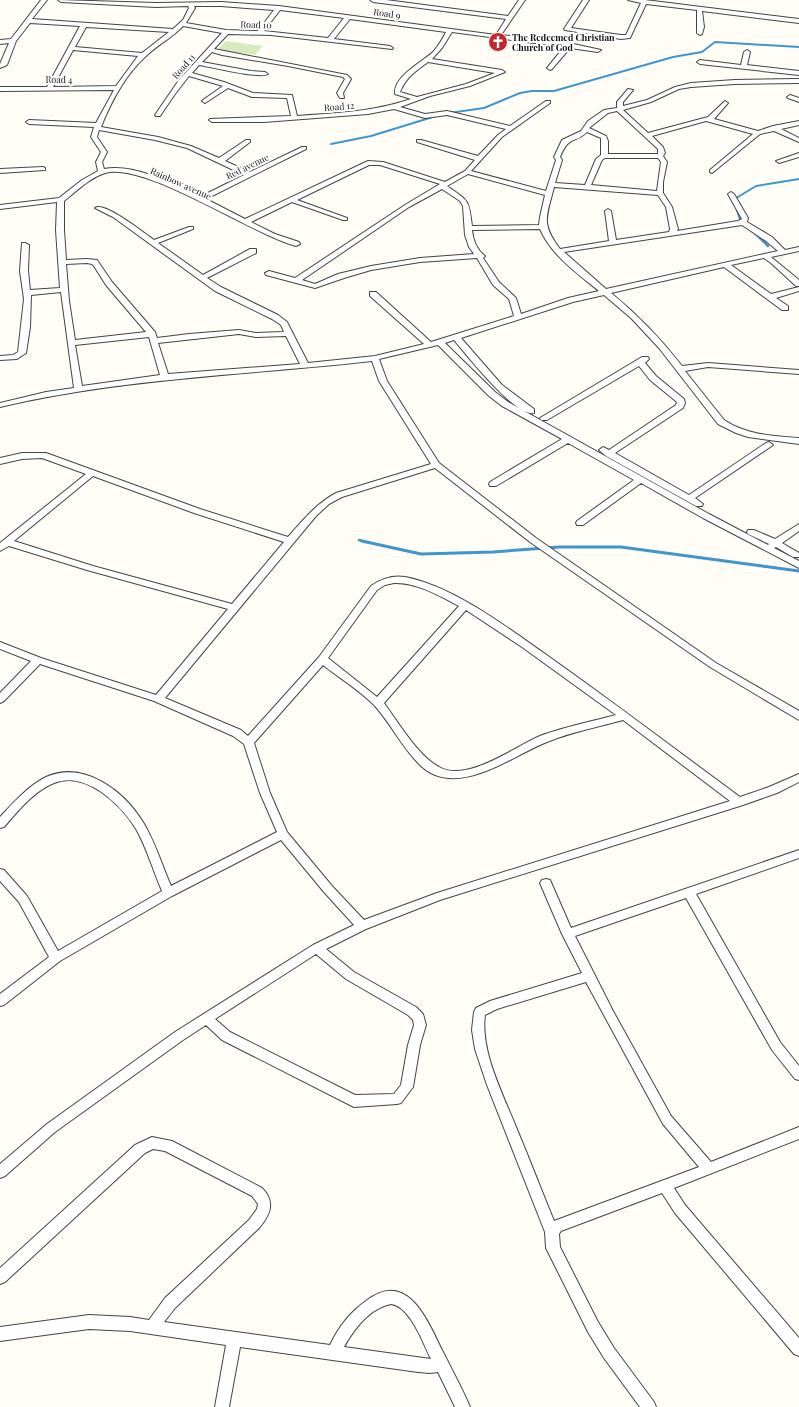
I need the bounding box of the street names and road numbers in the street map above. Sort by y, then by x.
street label: Road 9 [373,5,402,21]
street label: Road 10 [240,17,272,31]
street label: Road 11 [169,50,198,81]
street label: Road 4 [46,73,73,85]
street label: Road 12 [323,99,355,113]
street label: Red avenue [224,150,271,182]
street label: Rainbow avenue [149,164,214,202]

